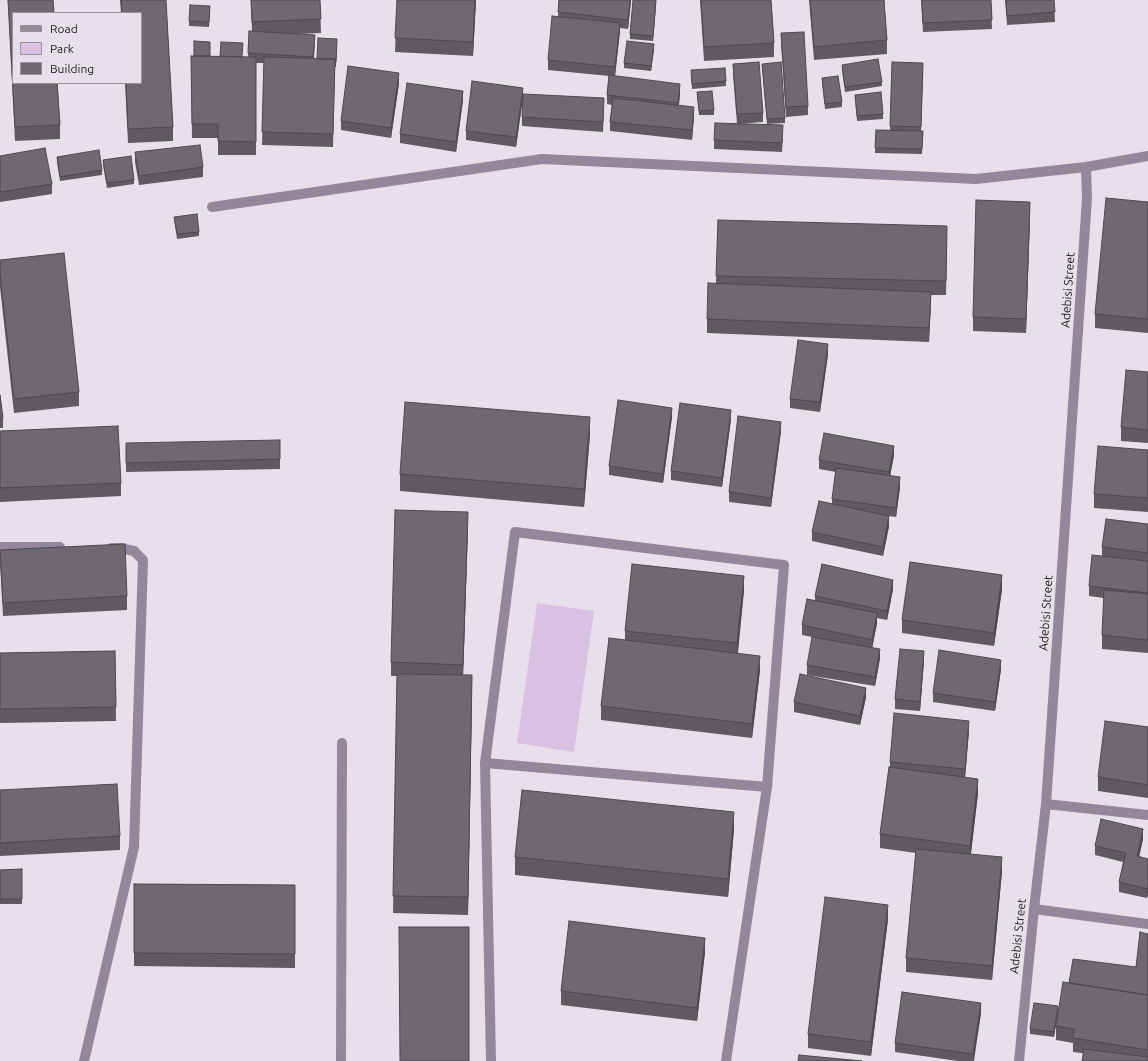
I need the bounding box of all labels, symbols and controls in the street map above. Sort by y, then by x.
legend [12,12,142,84]
text: Road [50,22,78,35]
text: Park [50,42,74,55]
text: Building [50,62,94,75]
street label: Adebisi Street [1058,252,1078,328]
street label: Adebisi Street [1036,575,1056,651]
street label: Adebisi Street [1007,898,1029,974]

